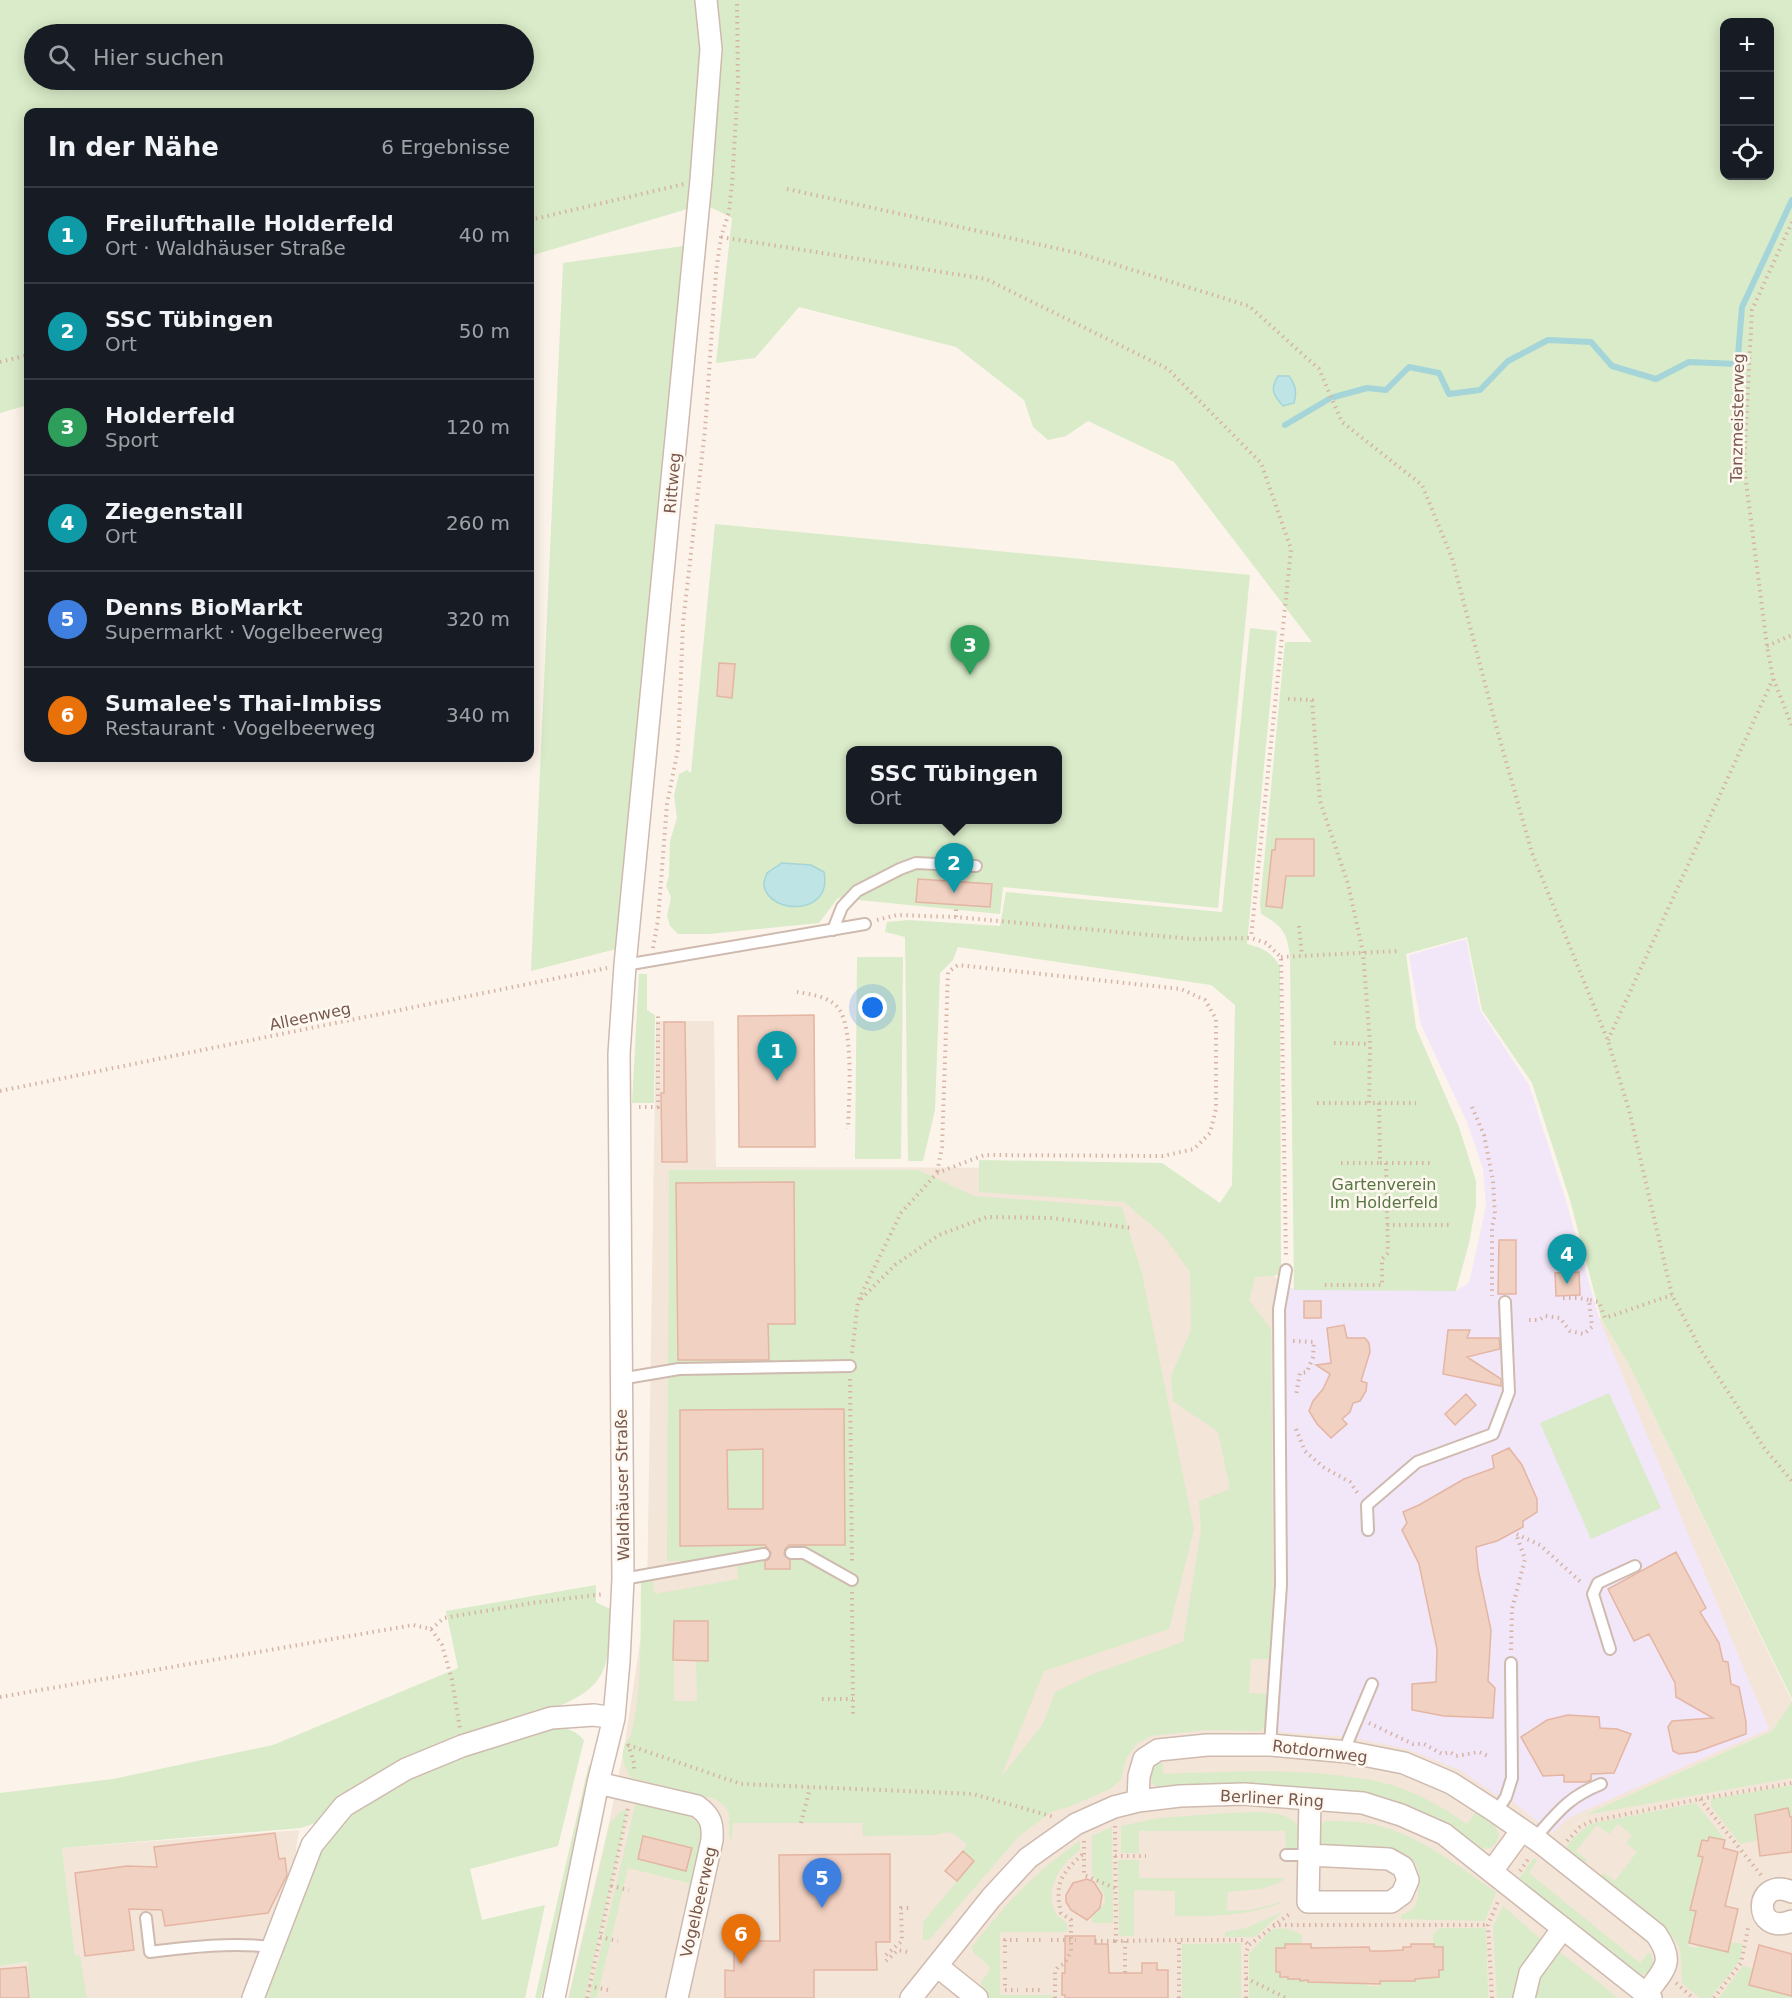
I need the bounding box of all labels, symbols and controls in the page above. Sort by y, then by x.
map controls [1720,18,1774,180]
button: + [1720,18,1774,72]
search box [24,24,534,90]
icon: search [45,41,78,74]
text: Hier suchen [93,45,224,70]
button: − [1720,72,1774,126]
button: locate [1720,126,1774,180]
text: In der Nähe [48,132,219,162]
text: 6 Ergebnisse [381,135,510,159]
text: Freilufthalle Holderfeld [105,211,394,236]
text: 1 [61,223,74,247]
text: 40 m [459,223,510,247]
text: Ort · Waldhäuser Straße [105,236,346,260]
text: SSC Tübingen [105,307,273,332]
text: 2 [61,319,74,343]
text: 50 m [459,319,510,343]
text: Ort [105,332,137,356]
street label: Tanzmeisterweg [1727,353,1748,484]
text: Holderfeld [105,403,235,428]
text: 3 [61,415,74,439]
text: 120 m [446,415,510,439]
text: Sport [105,428,159,452]
street label: Rittweg [660,452,685,514]
text: Ziegenstall [105,499,243,524]
text: 4 [61,511,74,535]
text: 260 m [446,511,510,535]
text: Ort [105,524,137,548]
text: Denns BioMarkt [105,595,302,620]
text: 5 [61,607,74,631]
text: 320 m [446,607,510,631]
text: Supermarkt · Vogelbeerweg [105,620,384,644]
pin: 3 [950,626,990,675]
text: Sumalee's Thai-Imbiss [105,691,382,716]
text: 6 [61,703,74,727]
text: 340 m [446,703,510,727]
text: Restaurant · Vogelbeerweg [105,716,375,740]
popup [846,746,1062,824]
text: SSC Tübingen [870,761,1038,786]
text: Ort [870,786,902,810]
pin: 2 [934,844,974,893]
your location [858,993,887,1022]
street label: Alleenweg [268,999,353,1034]
pin: 1 [758,1032,796,1081]
park label: Gartenverein Im Holderfeld [1330,1175,1438,1212]
pin: 4 [1548,1234,1586,1284]
street label: Waldhäuser Straße [612,1409,633,1561]
street label: Rotdornweg [1271,1736,1369,1767]
street label: Berliner Ring [1220,1786,1324,1811]
street label: Vogelbeerweg [676,1845,721,1960]
pin: 5 [802,1858,842,1908]
pin: 6 [722,1914,760,1964]

